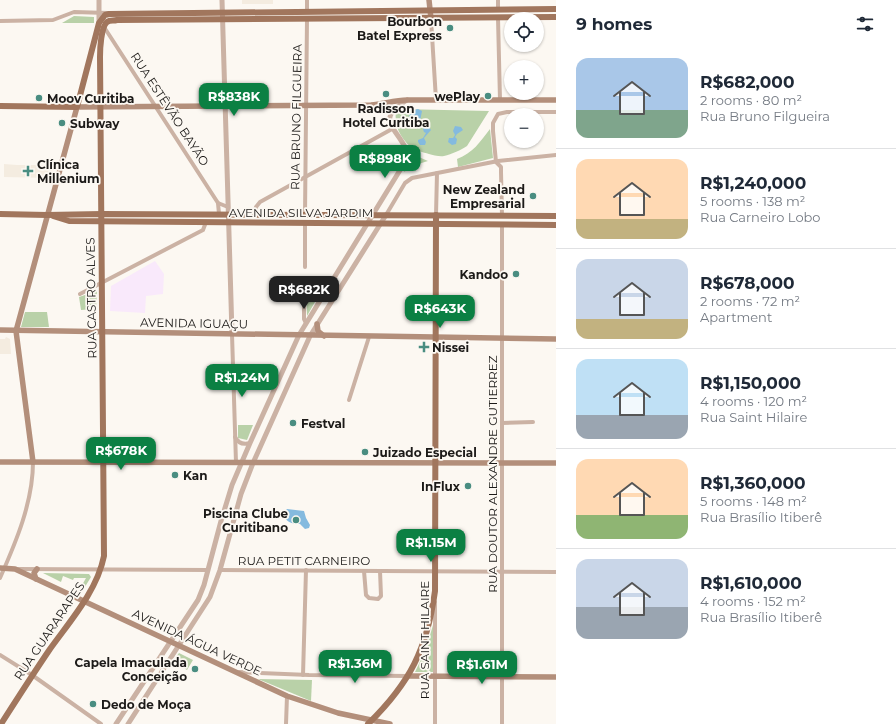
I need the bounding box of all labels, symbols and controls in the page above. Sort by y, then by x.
map controls [504,12,544,148]
button: locate [504,12,544,52]
icon: filters [854,13,876,35]
place label: Bourbon Batel Express [357,14,443,43]
text: 9 homes [576,14,652,34]
marker: Bourbon Batel Express [445,23,455,33]
street label: RUA BRUNO FILGUEIRA [287,44,305,190]
street label: RUA ESTÊVÃO BAYÃO [128,50,212,168]
button: + [504,60,544,100]
text: R$682,000 [700,72,794,92]
icon: home [608,74,656,122]
pin: R$838K [201,83,267,117]
text: R$838K [208,88,260,104]
marker: Radisson Hotel Curitiba [381,89,391,99]
place label: wePlay [434,89,481,104]
place label: Moov Curitiba [47,91,135,106]
marker: wePlay [483,91,493,101]
text: 2 rooms · 80 m² [700,92,802,108]
marker: Moov Curitiba [34,93,44,103]
place label: Radisson Hotel Curitiba [342,101,430,130]
button: − [504,108,544,148]
text: Rua Bruno Filgueira [700,108,830,124]
place label: Subway [70,116,120,131]
marker: Subway [57,118,67,128]
pin: R$898K [352,145,418,179]
text: R$898K [359,150,411,166]
place label: Clínica Millenium [37,157,100,186]
marker: Clínica Millenium [22,165,34,177]
text: R$1,240,000 [700,173,806,193]
icon: home [608,175,656,223]
place label: New Zealand Empresarial [443,182,525,211]
marker: New Zealand Empresarial [528,191,538,201]
text: 5 rooms · 138 m² [700,193,805,209]
street label: AVENIDA SILVA JARDIM [229,205,373,220]
text: Rua Carneiro Lobo [700,209,821,225]
street label: RUA CASTRO ALVES [82,237,100,359]
place label: Kandoo [459,267,508,282]
marker: Kandoo [511,269,521,279]
text: R$678,000 [700,273,795,293]
icon: home [608,275,656,323]
pin: R$682K [271,276,337,310]
text: R$682K [278,281,330,297]
text: 2 rooms · 72 m² [700,293,800,309]
pin: R$643K [407,295,473,329]
text: R$643K [414,300,466,316]
text: Apartment [700,309,772,325]
street label: AVENIDA IGUAÇU [140,315,248,331]
place label: Nissei [432,340,469,355]
marker: Nissei [419,342,429,352]
street label: RUA DOUTOR ALEXANDRE GUTIERREZ [485,355,500,593]
pin: R$1.24M [205,364,279,398]
text: R$1.24M [214,369,270,385]
text: R$1,150,000 [700,373,801,393]
icon: home [608,375,656,423]
text: 4 rooms · 120 m² [700,393,807,409]
text: Rua Saint Hilaire [700,409,807,425]
place label: Festval [301,416,345,431]
marker: Festval [288,418,298,428]
pin: R$678K [88,437,154,471]
text: R$678K [95,442,147,458]
place label: Juizado Especial [372,445,477,460]
marker: Juizado Especial [360,447,370,457]
place label: Kan [183,468,207,483]
marker: Kan [170,470,180,480]
text: R$1,360,000 [700,473,806,493]
icon: home [608,475,656,523]
place label: InFlux [421,479,461,494]
marker: InFlux [463,481,473,491]
text: 5 rooms · 148 m² [700,493,807,509]
place label: Piscina Clube Curitibano [203,506,288,535]
text: Rua Brasílio Itiberê [700,509,822,525]
marker: Piscina Clube Curitibano [291,515,301,525]
pin: R$1.15M [394,529,468,563]
text: R$1.15M [405,534,457,550]
street label: RUA PETIT CARNEIRO [238,553,370,568]
text: R$1,610,000 [700,573,802,593]
icon: home [608,575,656,623]
street label: RUA GUARARAPES [11,579,87,683]
street label: RUA SAINT HILAIRE [417,581,432,699]
text: 4 rooms · 152 m² [700,593,806,609]
street label: AVENIDA ÁGUA VERDE [130,605,264,679]
text: Rua Brasílio Itiberê [700,609,822,625]
pin: R$1.36M [318,650,392,684]
pin: R$1.61M [445,651,519,685]
place label: Capela Imaculada Conceição [75,655,187,684]
text: R$1.36M [328,655,382,671]
text: R$1.61M [456,656,508,672]
marker: Capela Imaculada Conceição [190,664,200,674]
place label: Dedo de Moça [101,697,191,712]
marker: Dedo de Moça [88,699,98,709]

